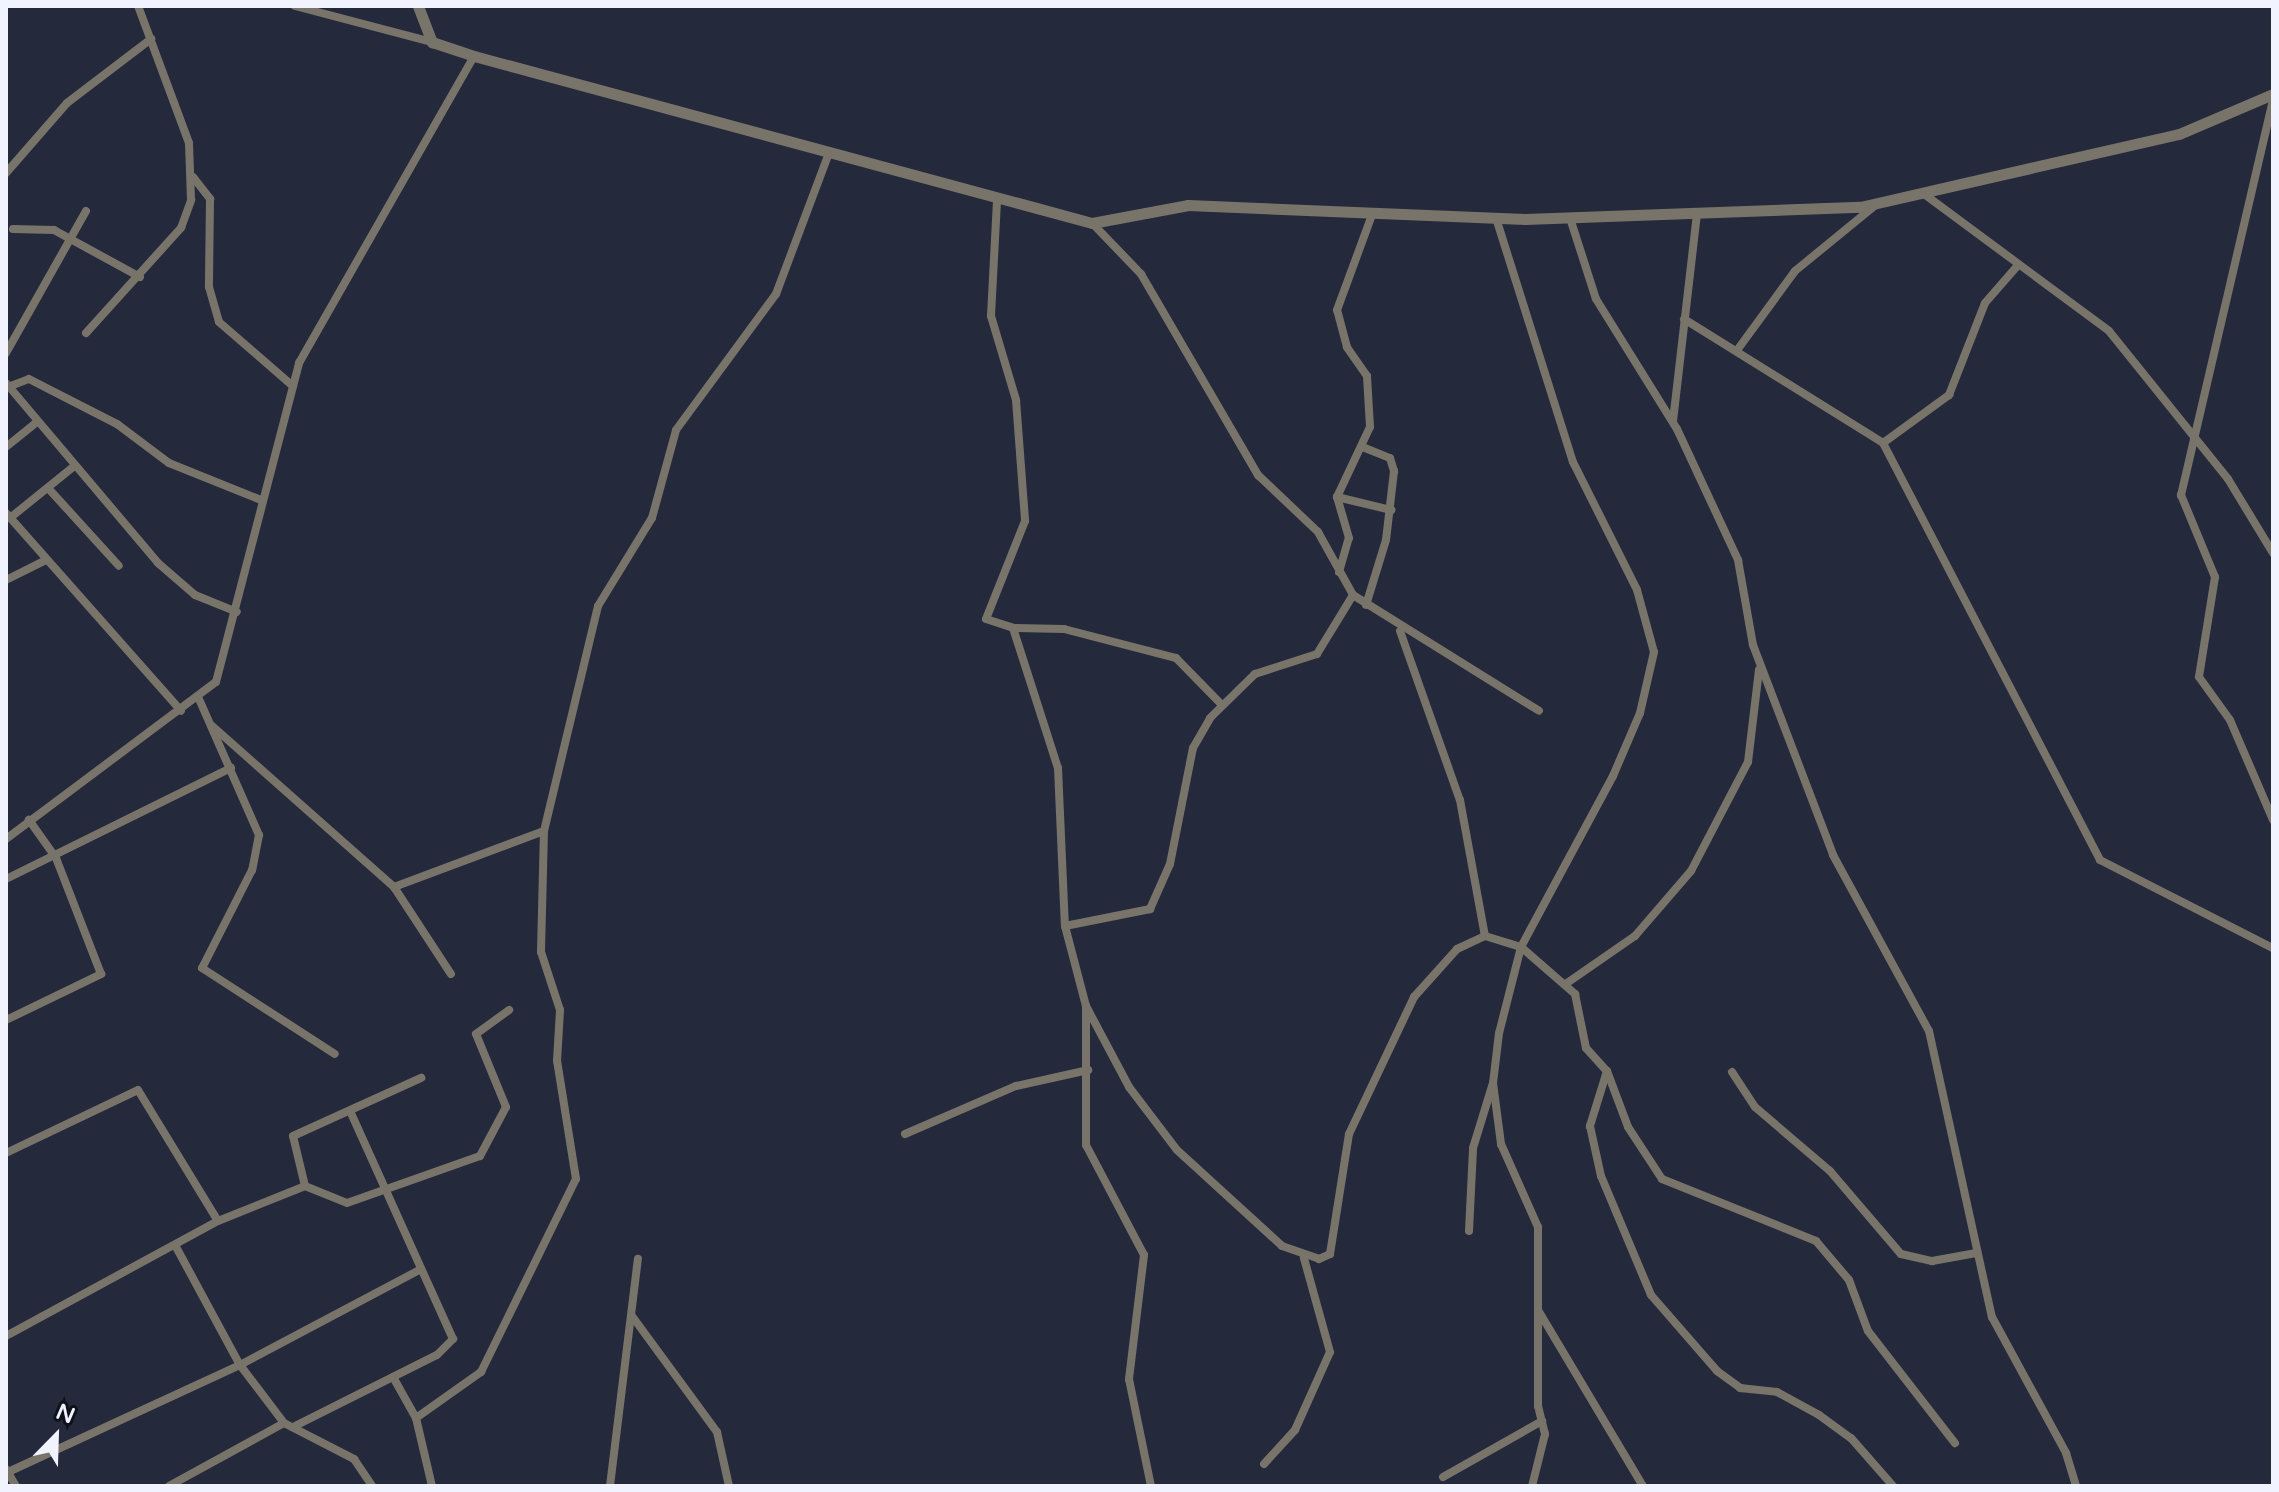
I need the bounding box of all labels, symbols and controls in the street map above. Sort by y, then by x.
north arrow [16,1396,96,1476]
text: N [52,1398,79,1429]

